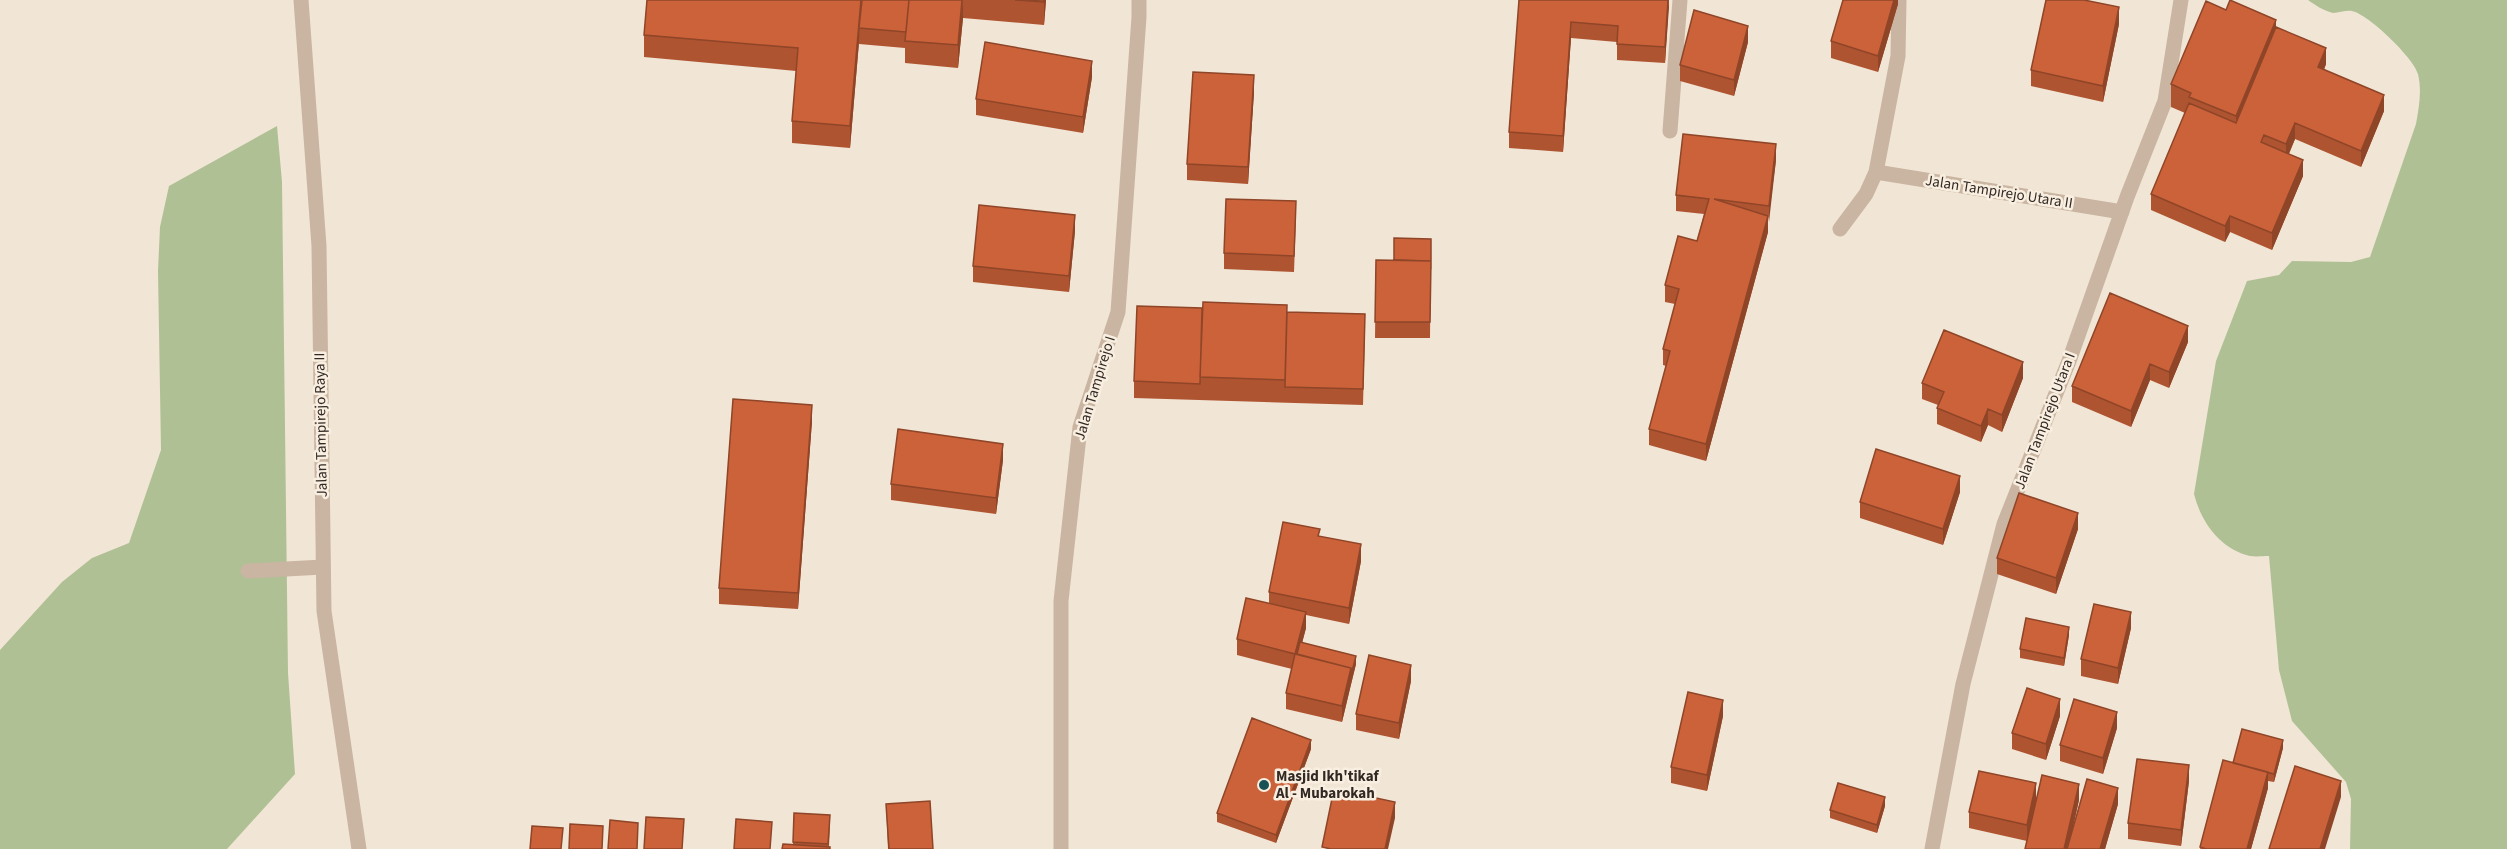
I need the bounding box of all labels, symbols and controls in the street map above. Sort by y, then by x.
street label: Jalan Tampirejo Utara II [1924,170,2074,214]
street label: Jalan Tampirejo I [1069,333,1121,443]
street label: Jalan Tampirejo Utara I [2009,350,2081,492]
street label: Jalan Tampirejo Raya II [309,352,333,498]
place label: Masjid Ikh'tikaf Al - Mubarokah [1275,766,1380,804]
marker: Masjid Ikh'tikaf Al - Mubarokah [1257,778,1271,792]

